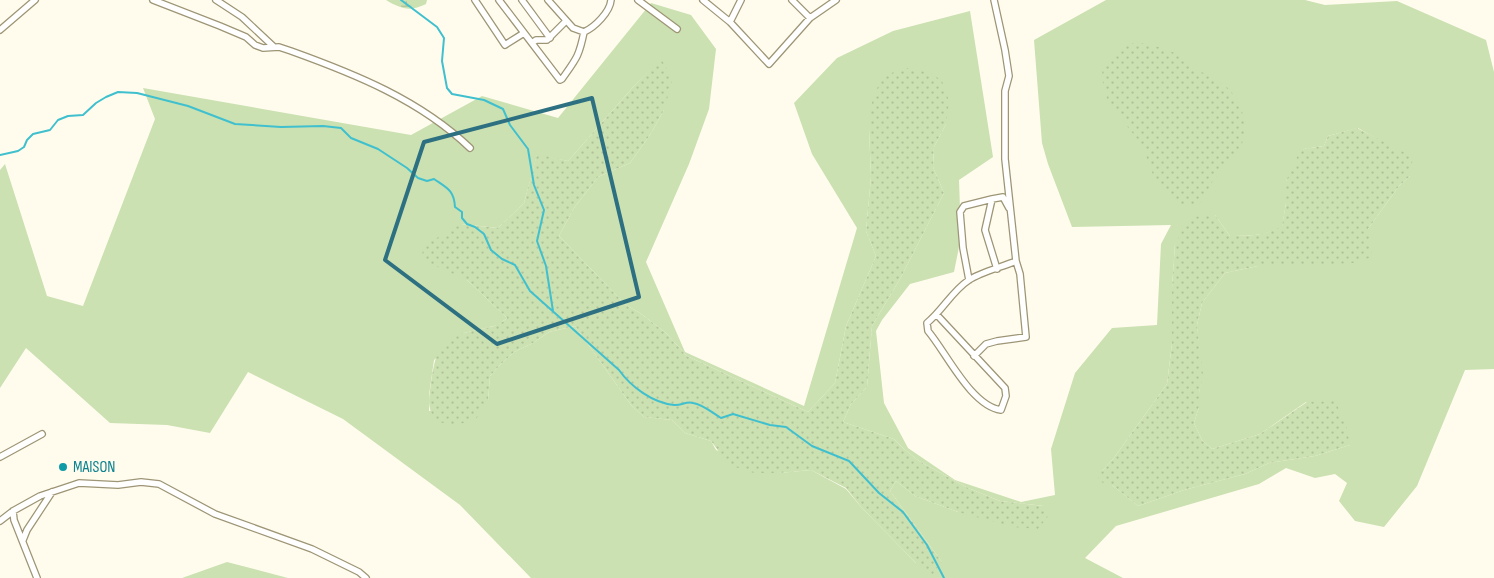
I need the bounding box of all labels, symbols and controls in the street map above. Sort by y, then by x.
place label: MAISON [73,458,115,477]
marker: MAISON [57,461,69,473]

